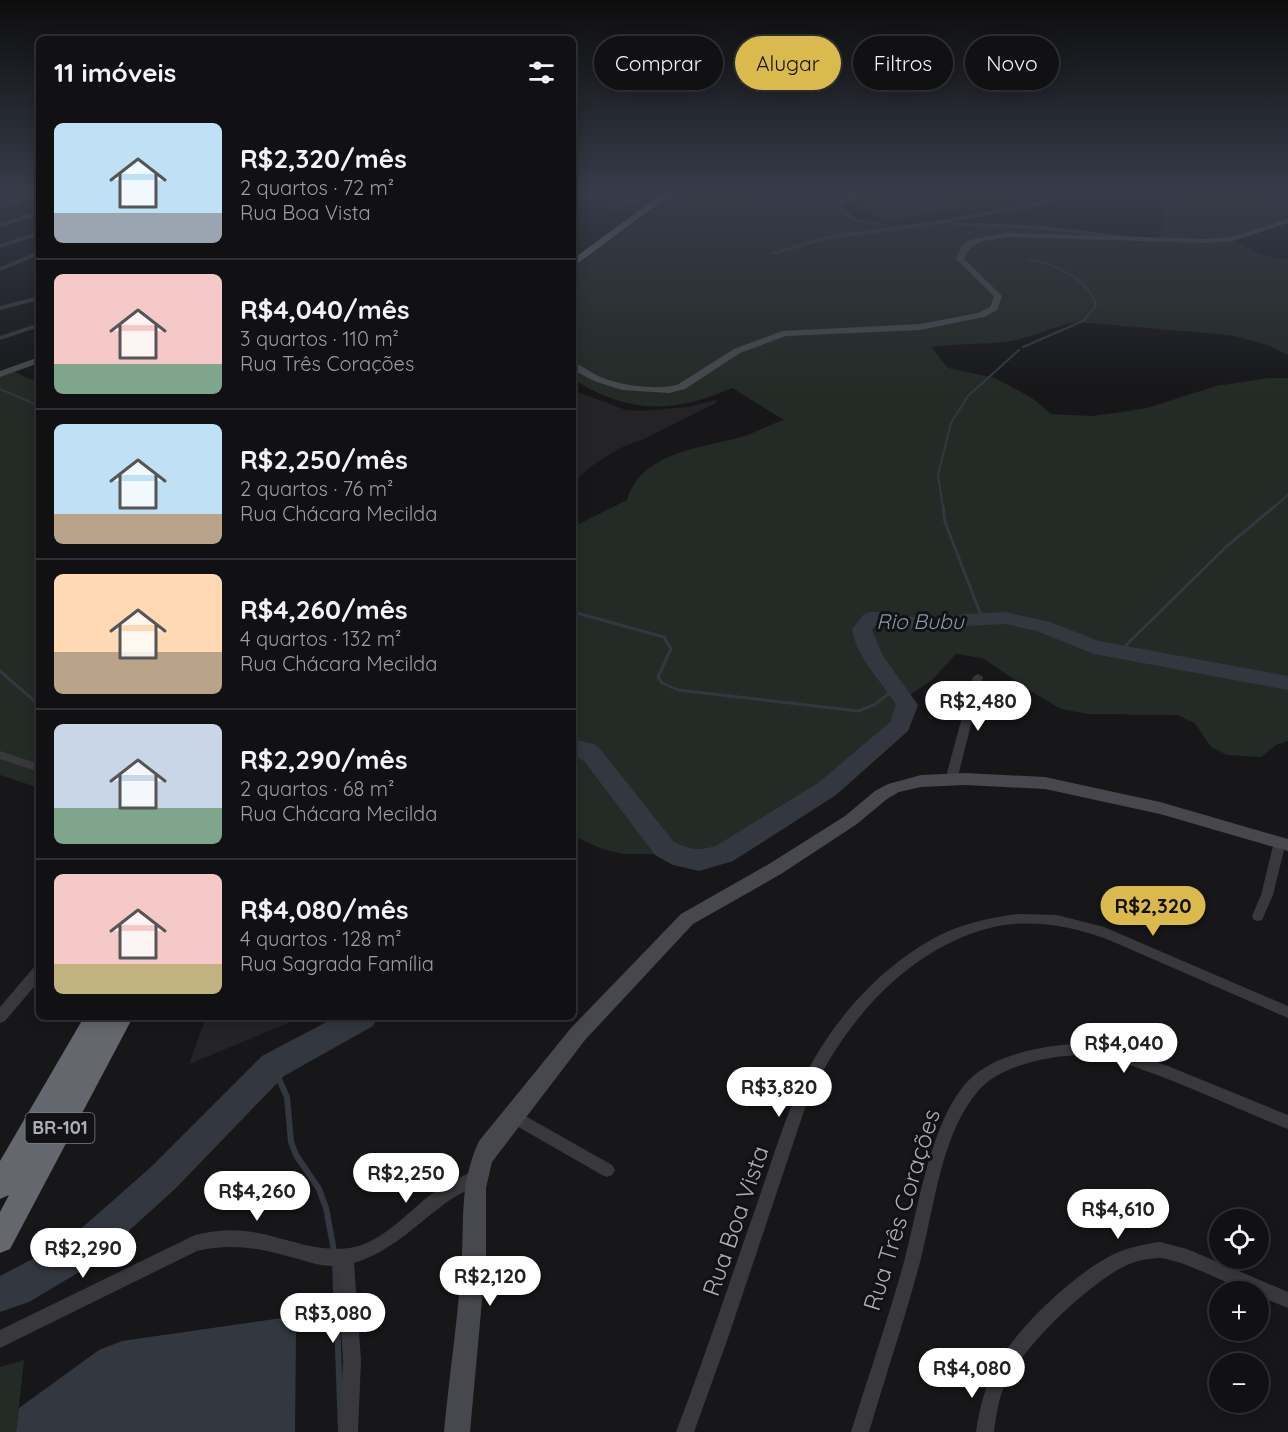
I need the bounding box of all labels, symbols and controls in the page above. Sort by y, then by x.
chip: Comprar [594,36,723,90]
chip: Alugar [735,36,841,90]
chip: Filtros [853,36,953,90]
chip: Novo [965,36,1059,90]
text: 11 imóveis [54,56,176,89]
icon: filters [525,56,558,89]
text: R$2,320/mês [240,142,407,175]
icon: home [102,147,174,219]
text: 2 quartos · 72 m² [240,175,394,200]
text: Rua Boa Vista [240,200,371,225]
text: R$4,040/mês [240,293,410,326]
icon: home [102,298,174,370]
text: 3 quartos · 110 m² [240,326,399,351]
text: Rua Três Corações [240,351,414,376]
text: R$2,250/mês [240,443,408,476]
icon: home [102,448,174,520]
text: 2 quartos · 76 m² [240,476,393,501]
text: Rua Chácara Mecilda [240,501,437,526]
text: R$4,260/mês [240,593,408,626]
icon: home [102,598,174,670]
water label: Rio Bubu [876,608,965,634]
text: 4 quartos · 132 m² [240,626,401,651]
text: Rua Chácara Mecilda [240,651,437,676]
pin: R$2,480 [923,681,1033,732]
text: R$2,480 [939,688,1017,713]
text: R$2,290/mês [240,743,407,776]
icon: home [102,748,174,820]
text: 2 quartos · 68 m² [240,776,394,801]
text: Rua Chácara Mecilda [240,801,437,826]
pin: R$2,320 [1098,886,1208,937]
text: R$4,080/mês [240,893,409,926]
text: R$2,320 [1115,893,1191,918]
icon: home [102,898,174,970]
text: 4 quartos · 128 m² [240,926,402,951]
text: Rua Sagrada Família [240,951,434,976]
pin: R$4,040 [1069,1023,1179,1074]
text: R$4,040 [1084,1030,1164,1055]
pin: R$3,820 [724,1067,834,1118]
text: R$3,820 [741,1074,817,1099]
street label: Rua Três Corações [856,1105,946,1314]
road number: BR-101 [26,1113,94,1143]
street label: Rua Boa Vista [695,1142,775,1300]
pin: R$2,250 [351,1153,461,1204]
text: R$2,250 [367,1160,445,1185]
pin: R$4,260 [202,1171,312,1222]
text: R$4,260 [218,1178,296,1203]
pin: R$4,610 [1063,1189,1173,1240]
text: R$4,610 [1081,1196,1155,1221]
map controls [1209,1209,1269,1413]
button: locate [1209,1209,1269,1269]
pin: R$2,290 [28,1228,138,1279]
text: R$2,290 [44,1235,122,1260]
pin: R$2,120 [435,1256,545,1307]
text: R$2,120 [454,1263,526,1288]
button: + [1209,1281,1269,1341]
pin: R$3,080 [278,1293,388,1344]
text: R$3,080 [294,1300,372,1325]
pin: R$4,080 [917,1348,1027,1399]
button: − [1209,1353,1269,1413]
text: R$4,080 [933,1355,1011,1380]

